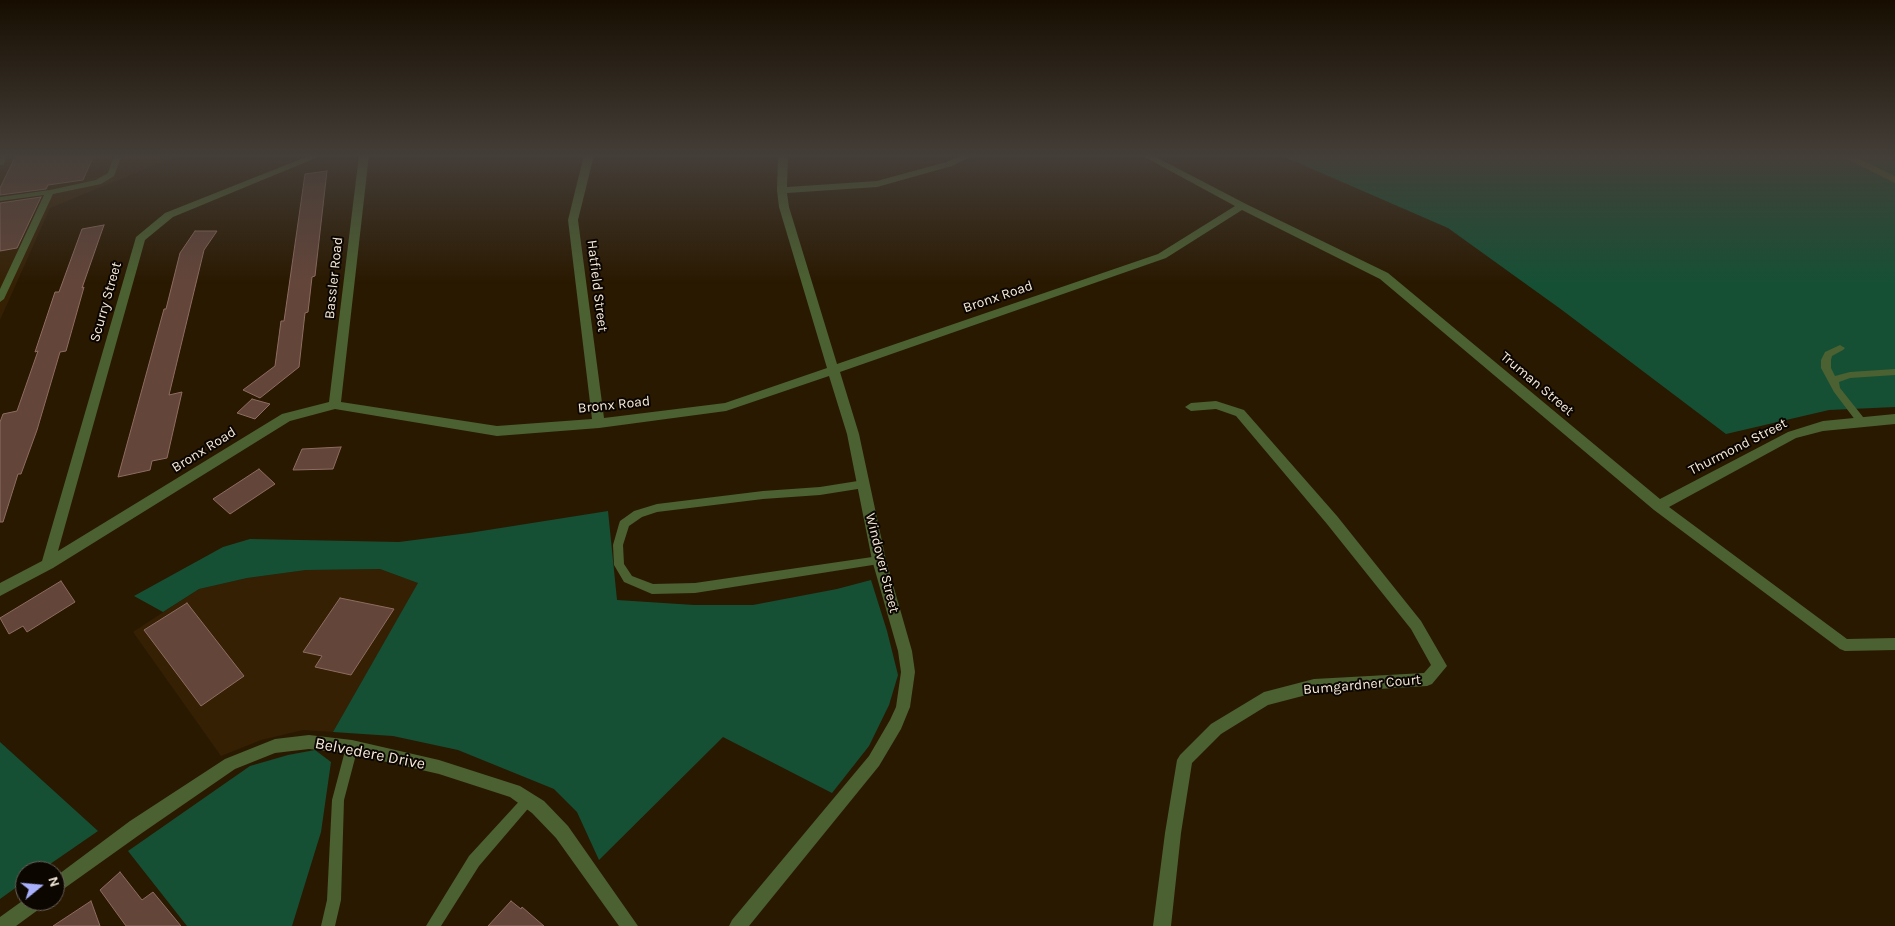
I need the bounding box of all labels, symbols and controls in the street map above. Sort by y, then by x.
street label: Bassler Road [321,236,347,320]
street label: Hatfield Street [583,239,611,333]
street label: Scurry Street [87,260,125,344]
street label: Bronx Road [961,277,1035,317]
street label: Truman Street [1497,348,1577,420]
street label: Bronx Road [577,393,651,417]
street label: Thurmond Street [1686,415,1790,479]
street label: Bronx Road [169,424,239,476]
street label: Windover Street [861,511,903,615]
street label: Bumgardner Court [1302,671,1422,699]
street label: Belvedere Drive [313,734,427,774]
north arrow [15,861,65,911]
text: N [44,874,63,889]

